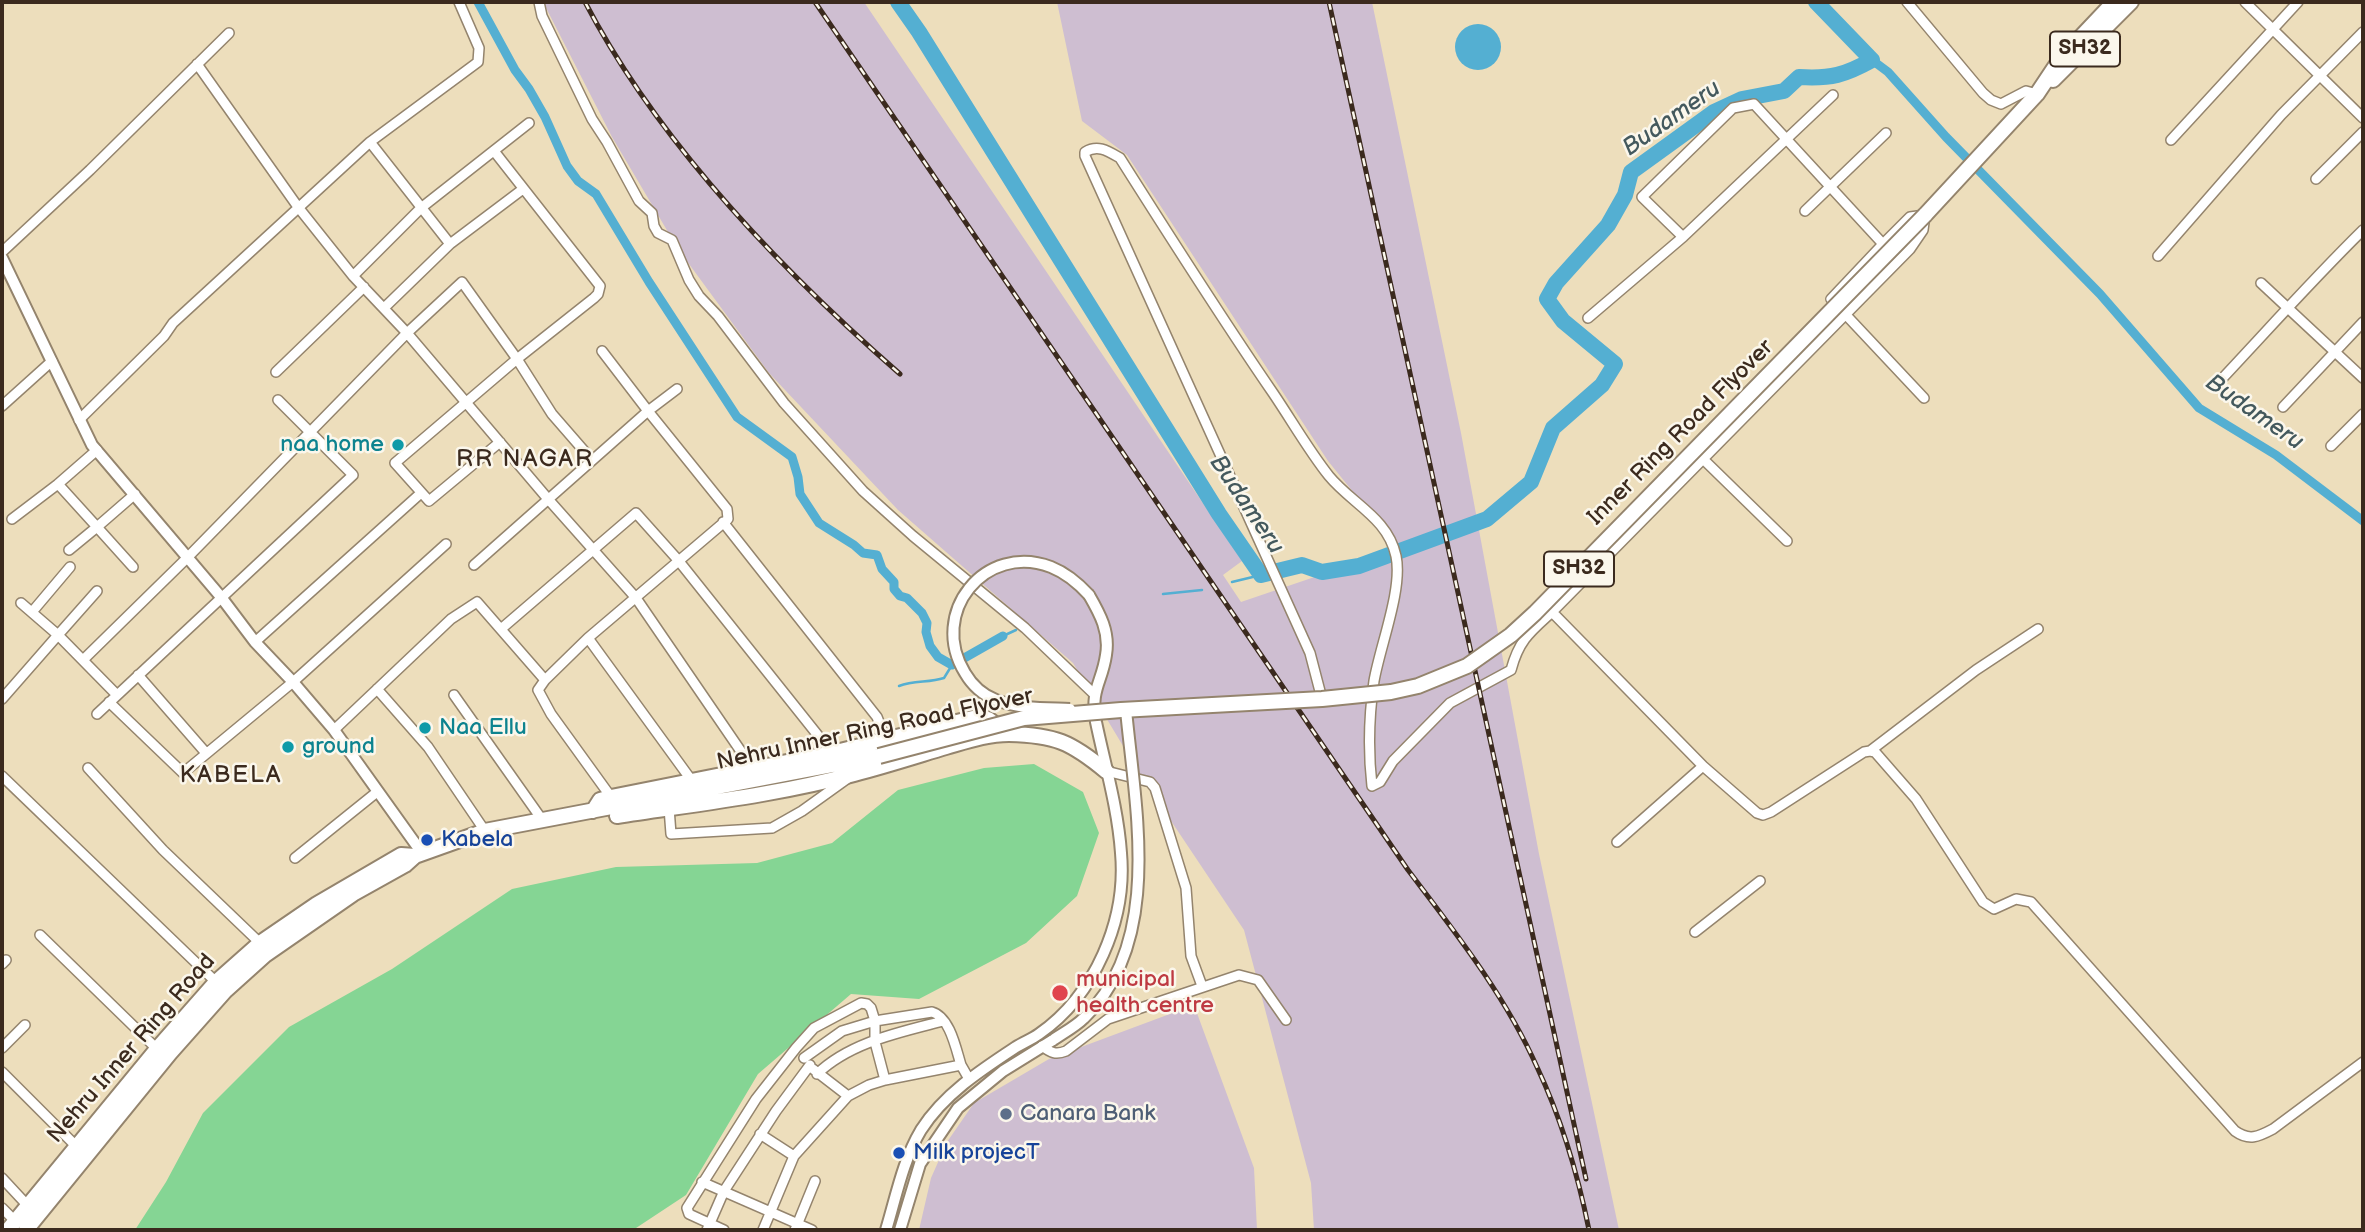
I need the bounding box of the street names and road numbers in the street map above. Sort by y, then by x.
road number: SH32 [2050,32,2120,66]
street label: Inner Ring Road Flyover [1582,334,1780,532]
road number: SH32 [1544,552,1614,586]
street label: Nehru Inner Ring Road Flyover [714,683,1036,777]
street label: Nehru Inner Ring Road [42,949,222,1149]

